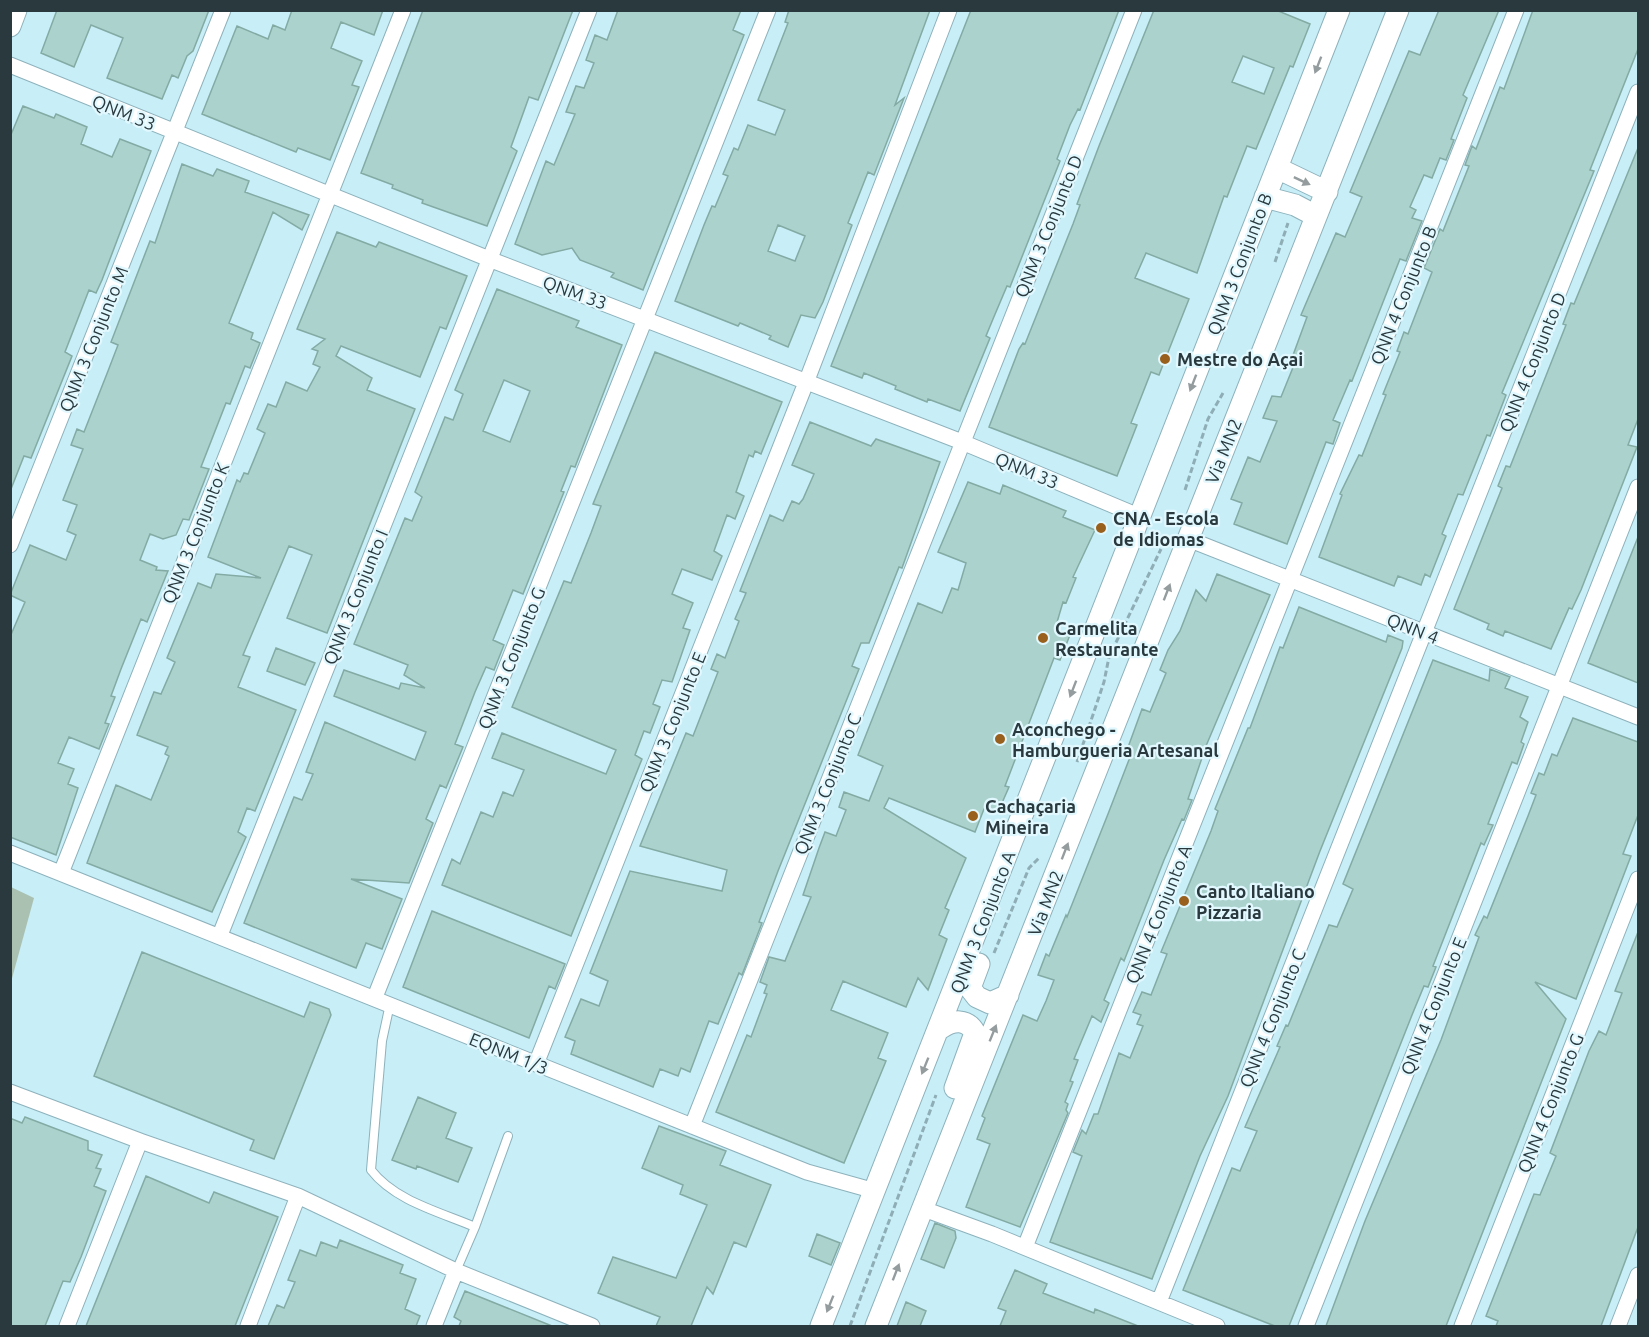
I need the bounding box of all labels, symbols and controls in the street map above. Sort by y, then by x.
one-way arrow [1313,56,1322,74]
street label: QNM 33 [89,90,159,135]
street label: QNM 3 Conjunto D [1010,152,1087,301]
one-way arrow [1293,176,1311,186]
street label: QNM 3 Conjunto B [1203,190,1276,338]
street label: QNN 4 Conjunto B [1366,223,1441,368]
street label: QNM 3 Conjunto M [55,263,132,415]
street label: QNM 33 [540,271,610,314]
street label: QNN 4 Conjunto D [1495,289,1570,435]
place label: Mestre do Açai [1177,349,1303,370]
marker: Mestre do Açai [1158,352,1172,366]
one-way arrow [1188,375,1198,393]
street label: Via MN2 [1201,416,1245,486]
street label: QNM 33 [992,448,1062,493]
street label: QNM 3 Conjunto K [158,460,233,607]
place label: CNA - Escola de Idiomas [1113,508,1219,549]
marker: CNA - Escola de Idiomas [1094,521,1108,535]
street label: QNM 3 Conjunto I [319,527,392,668]
one-way arrow [1162,582,1172,600]
street label: QNM 3 Conjunto G [473,584,550,732]
street label: QNN 4 [1384,609,1442,648]
place label: Carmelita Restaurante [1055,618,1159,659]
marker: Carmelita Restaurante [1036,631,1050,645]
street label: QNM 3 Conjunto E [635,649,710,795]
one-way arrow [1068,680,1078,698]
street label: QNM 3 Conjunto C [790,711,865,858]
place label: Aconchego - Hamburgueria Artesanal [1012,719,1219,760]
marker: Aconchego - Hamburgueria Artesanal [993,732,1007,746]
place label: Cachaçaria Mineira [985,796,1076,837]
marker: Cachaçaria Mineira [966,809,980,823]
street label: QNN 4 Conjunto A [1121,841,1196,987]
one-way arrow [1060,842,1070,860]
street label: QNM 3 Conjunto A [946,848,1019,996]
street label: Via MN2 [1023,867,1067,939]
place label: Canto Italiano Pizzaria [1196,881,1315,922]
marker: Canto Italiano Pizzaria [1177,894,1191,908]
street label: QNN 4 Conjunto E [1396,934,1471,1078]
street label: QNN 4 Conjunto C [1235,946,1310,1091]
one-way arrow [988,1023,998,1041]
street label: EQNM 1/3 [466,1028,551,1079]
street label: QNN 4 Conjunto G [1513,1030,1588,1176]
one-way arrow [920,1057,929,1075]
one-way arrow [892,1263,902,1281]
one-way arrow [825,1295,834,1313]

